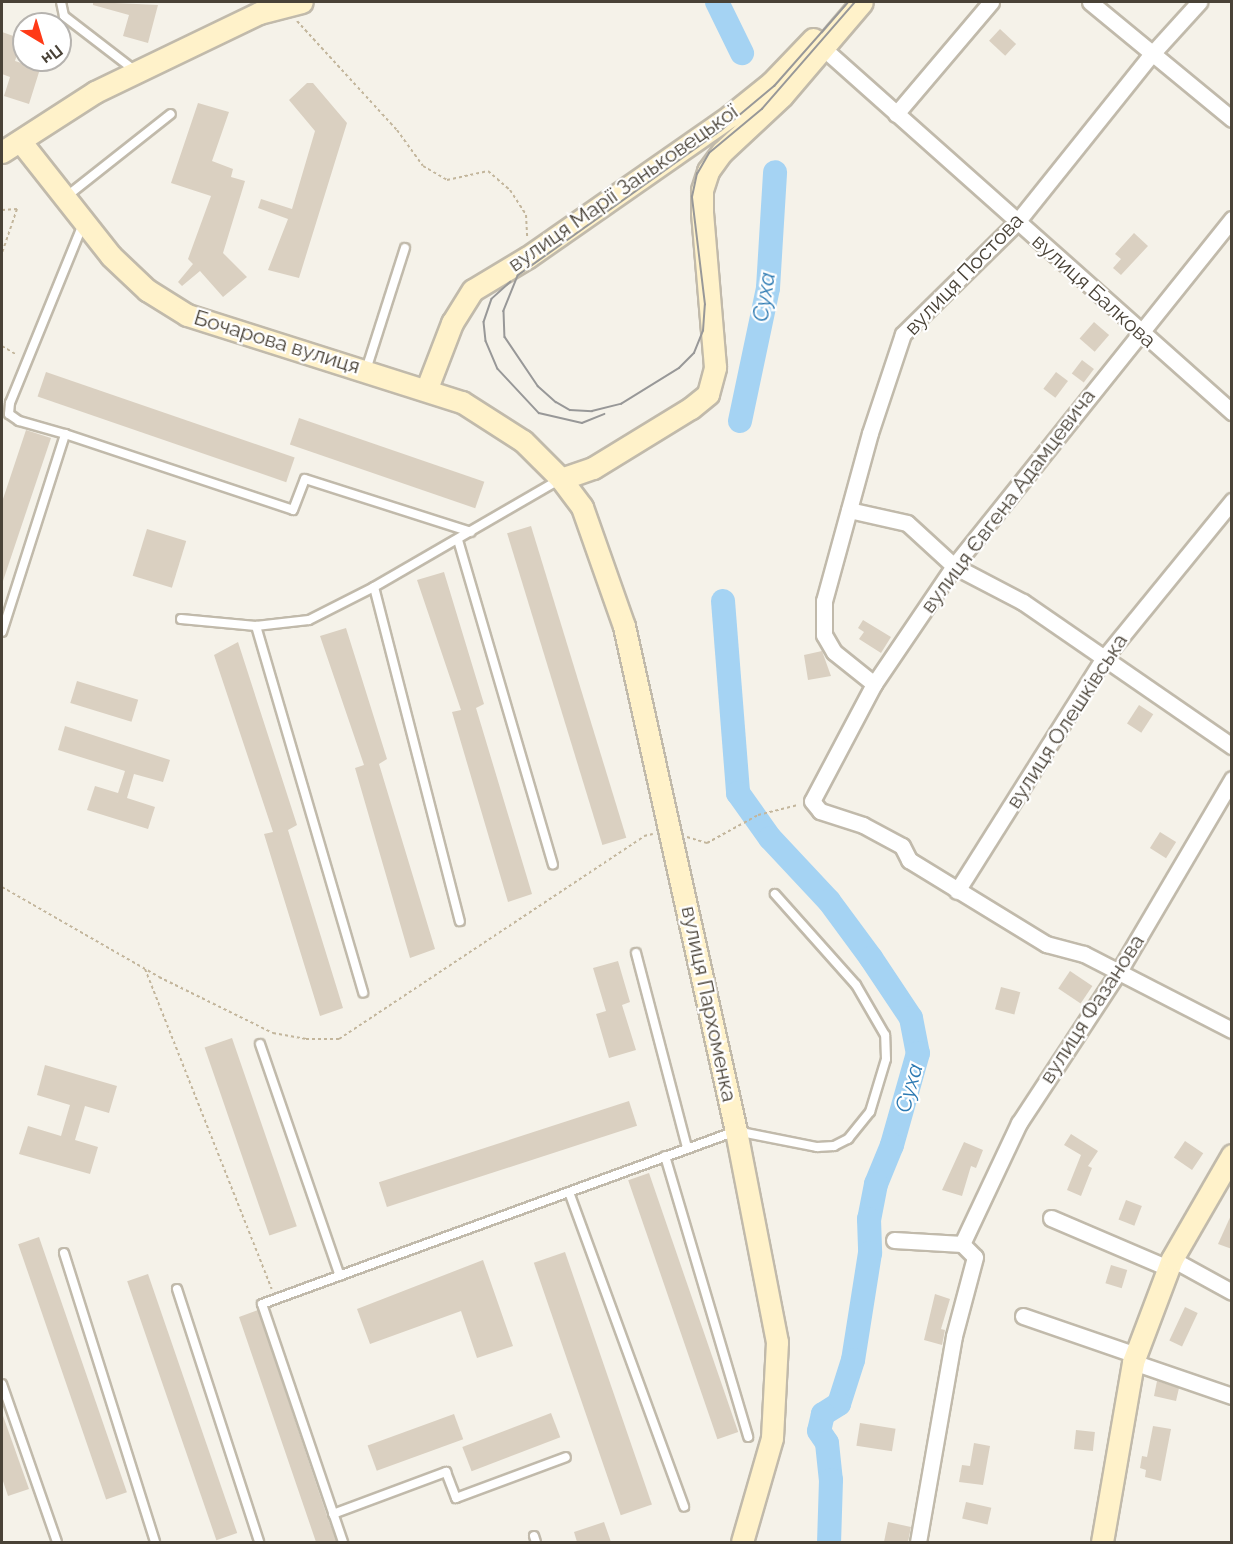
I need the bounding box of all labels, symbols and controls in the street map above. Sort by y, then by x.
north arrow [12,12,72,72]
text: Пн [38,41,66,69]
street label: вулиця Марії Заньковецької [503,99,743,277]
street label: вулиця Постова [899,208,1029,340]
street label: вулиця Балкова [1027,229,1161,353]
water label: Суха [747,270,781,324]
street label: Бочарова вулиця [191,305,363,379]
street label: вулиця Євгена Адамцевича [915,384,1101,618]
street label: вулиця Олешківська [1001,629,1133,813]
street label: вулиця Пархоменка [676,904,742,1104]
street label: вулиця Фазанова [1035,930,1149,1088]
water label: Суха [889,1060,929,1116]

